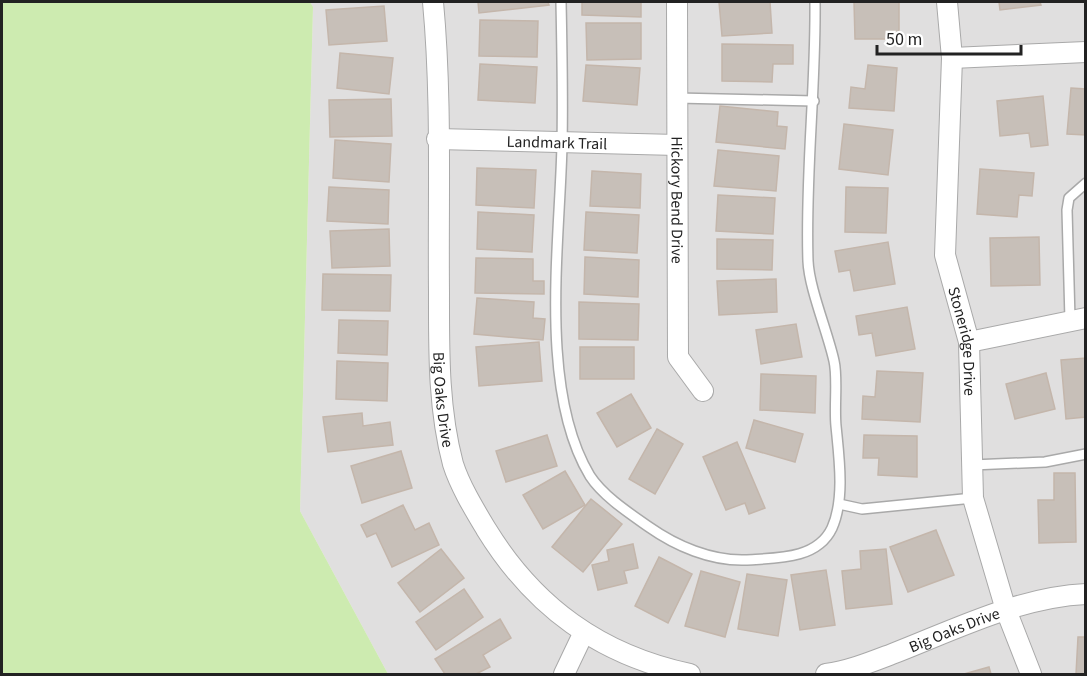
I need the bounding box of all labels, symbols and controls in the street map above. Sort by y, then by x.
scale bar [877,18,1021,56]
text: 50 m [886,27,922,52]
street label: Landmark Trail [506,131,608,155]
street label: Hickory Bend Drive [665,136,688,264]
street label: Stoneridge Drive [942,284,980,396]
street label: Big Oaks Drive [427,352,459,450]
street label: Big Oaks Drive [906,603,1003,658]

